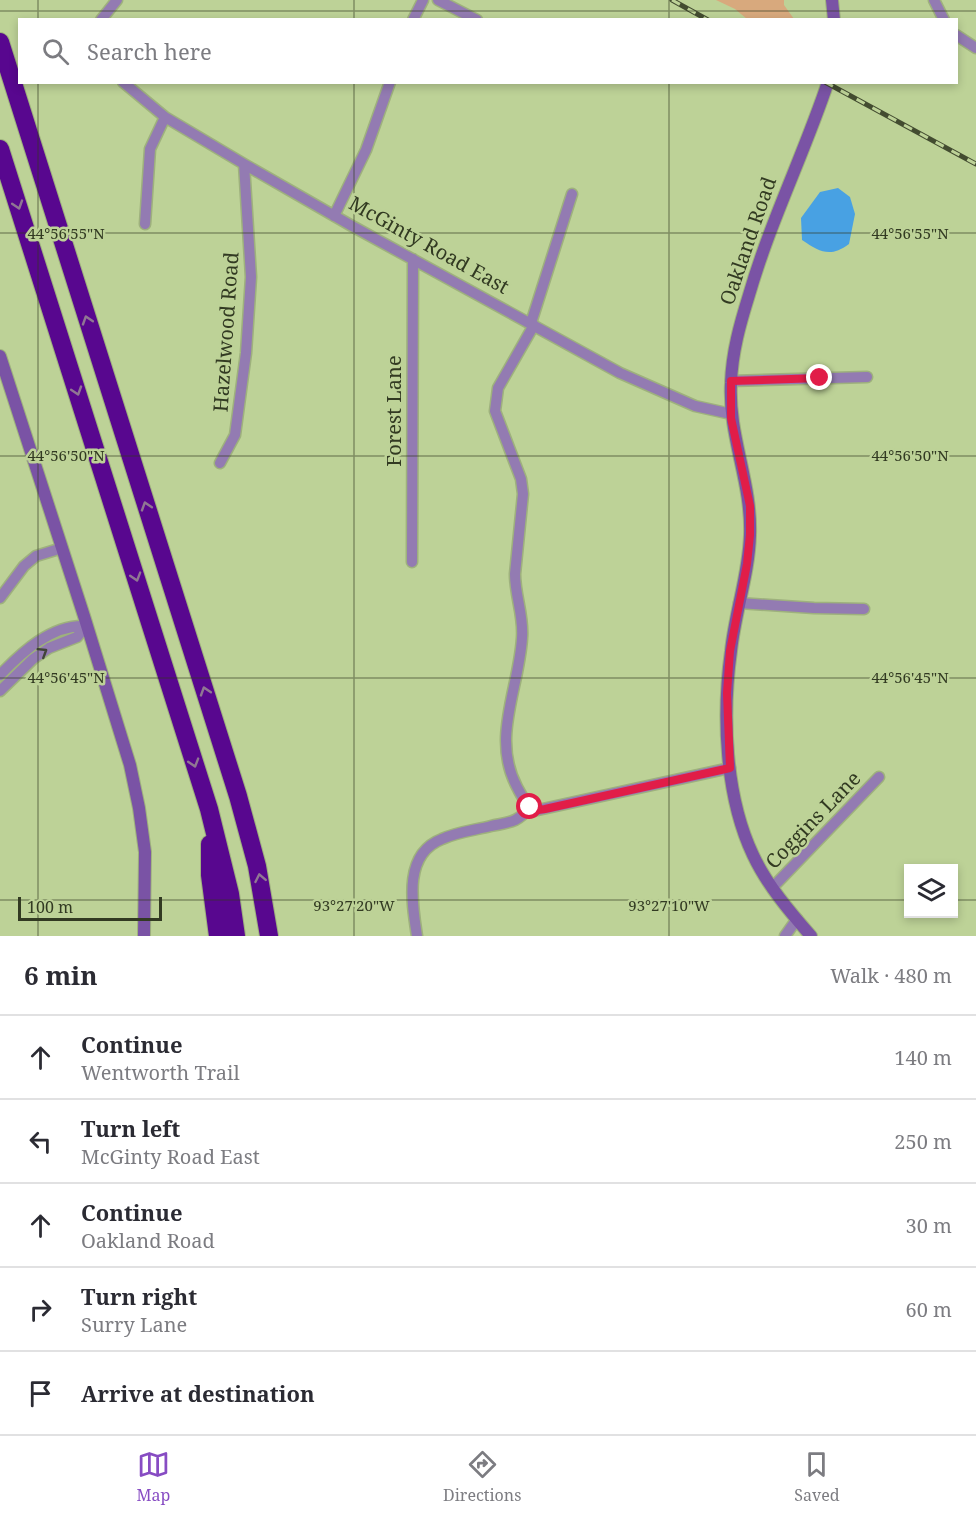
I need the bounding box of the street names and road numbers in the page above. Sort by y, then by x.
street label: Oakland Road [713,173,782,309]
street label: McGinty Road East [344,189,514,300]
street label: Hazelwood Road [206,251,245,413]
street label: Forest Lane [380,355,407,467]
street label: Coggins Lane [759,765,866,874]

